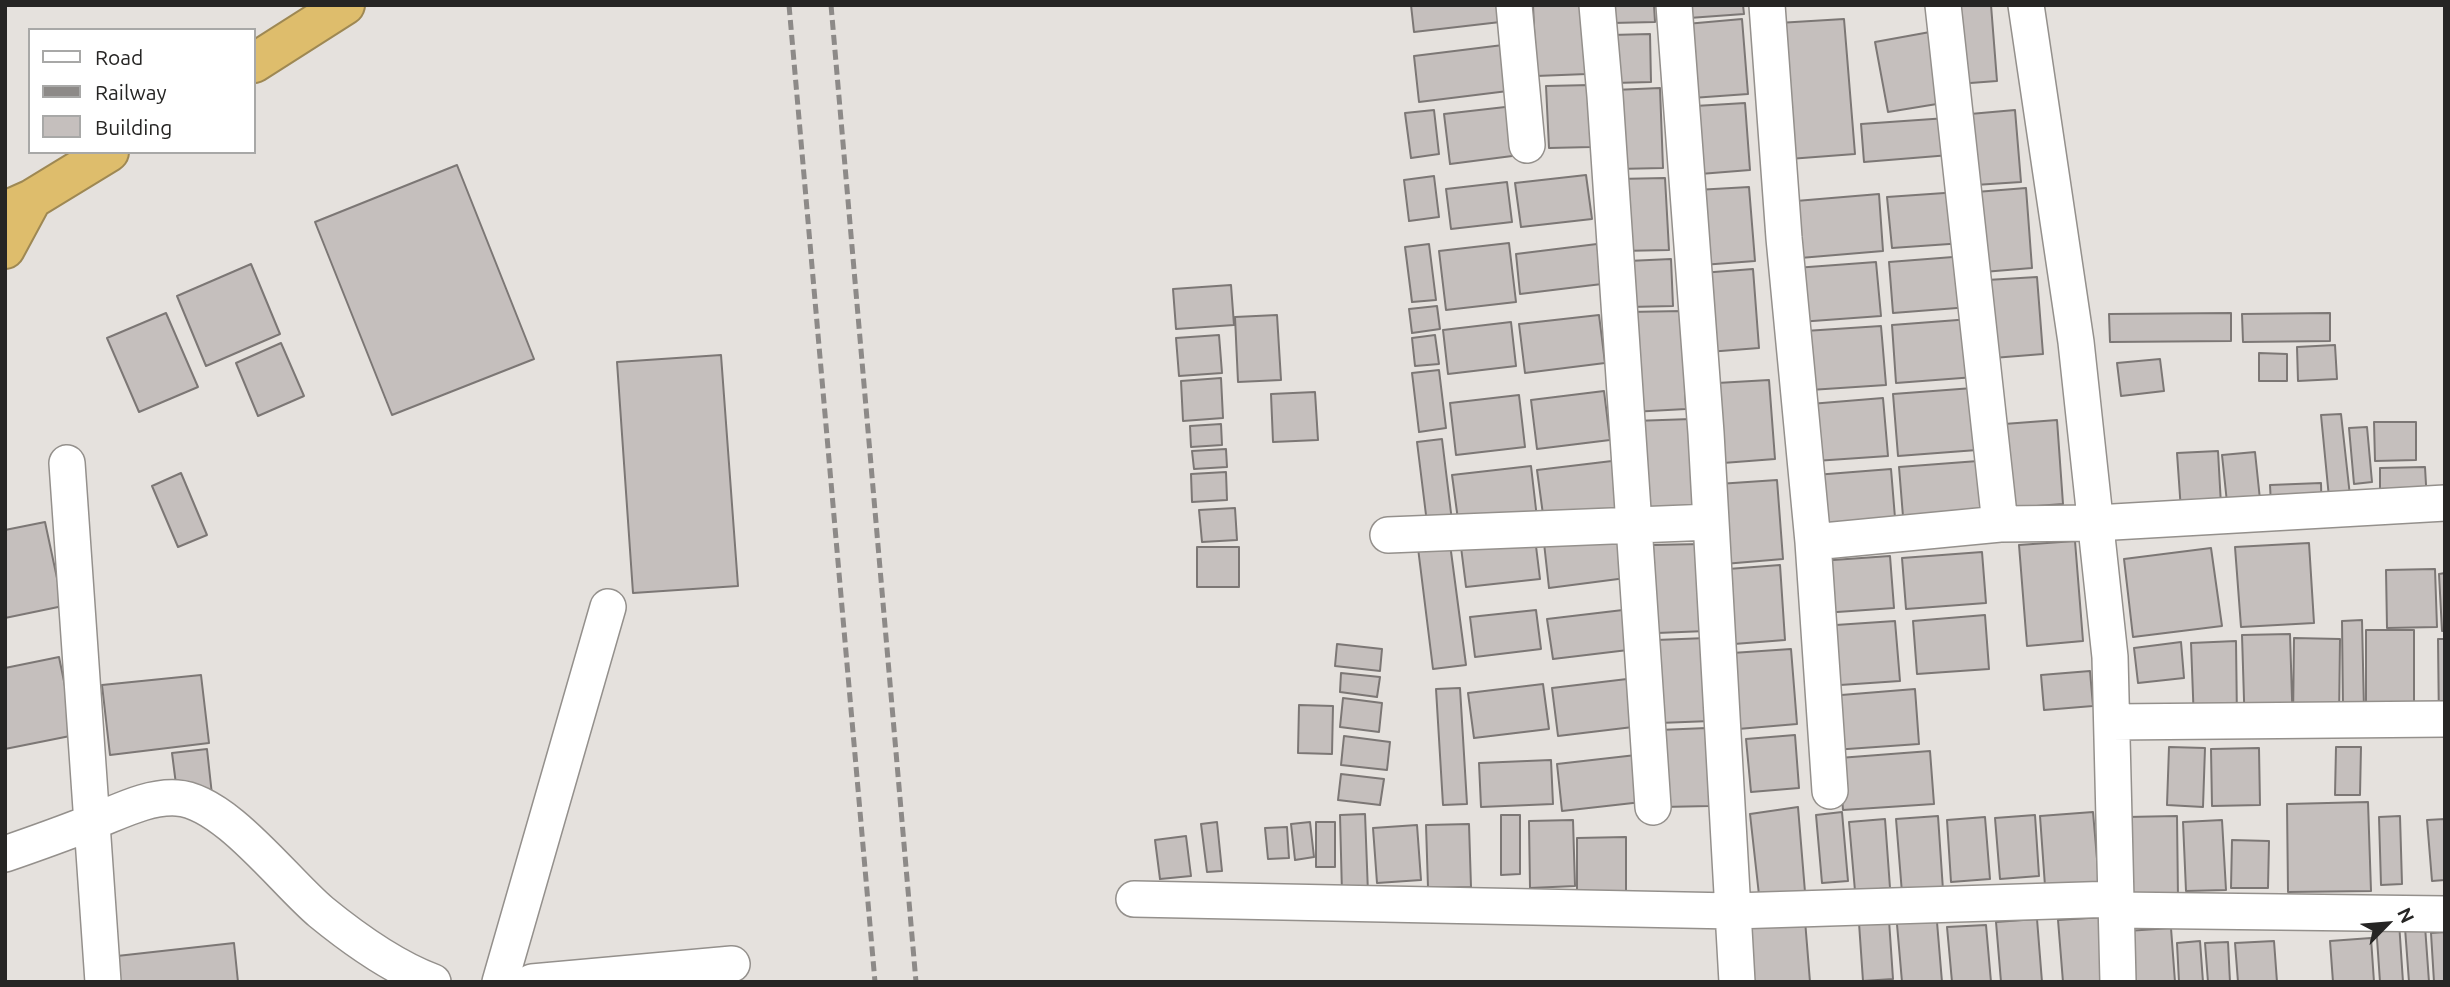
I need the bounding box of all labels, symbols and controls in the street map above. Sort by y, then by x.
legend [28,28,256,154]
text: Road [95,45,143,69]
text: Railway [95,80,167,104]
text: Building [95,115,172,139]
north arrow [2352,889,2422,959]
text: N [2393,904,2419,926]

